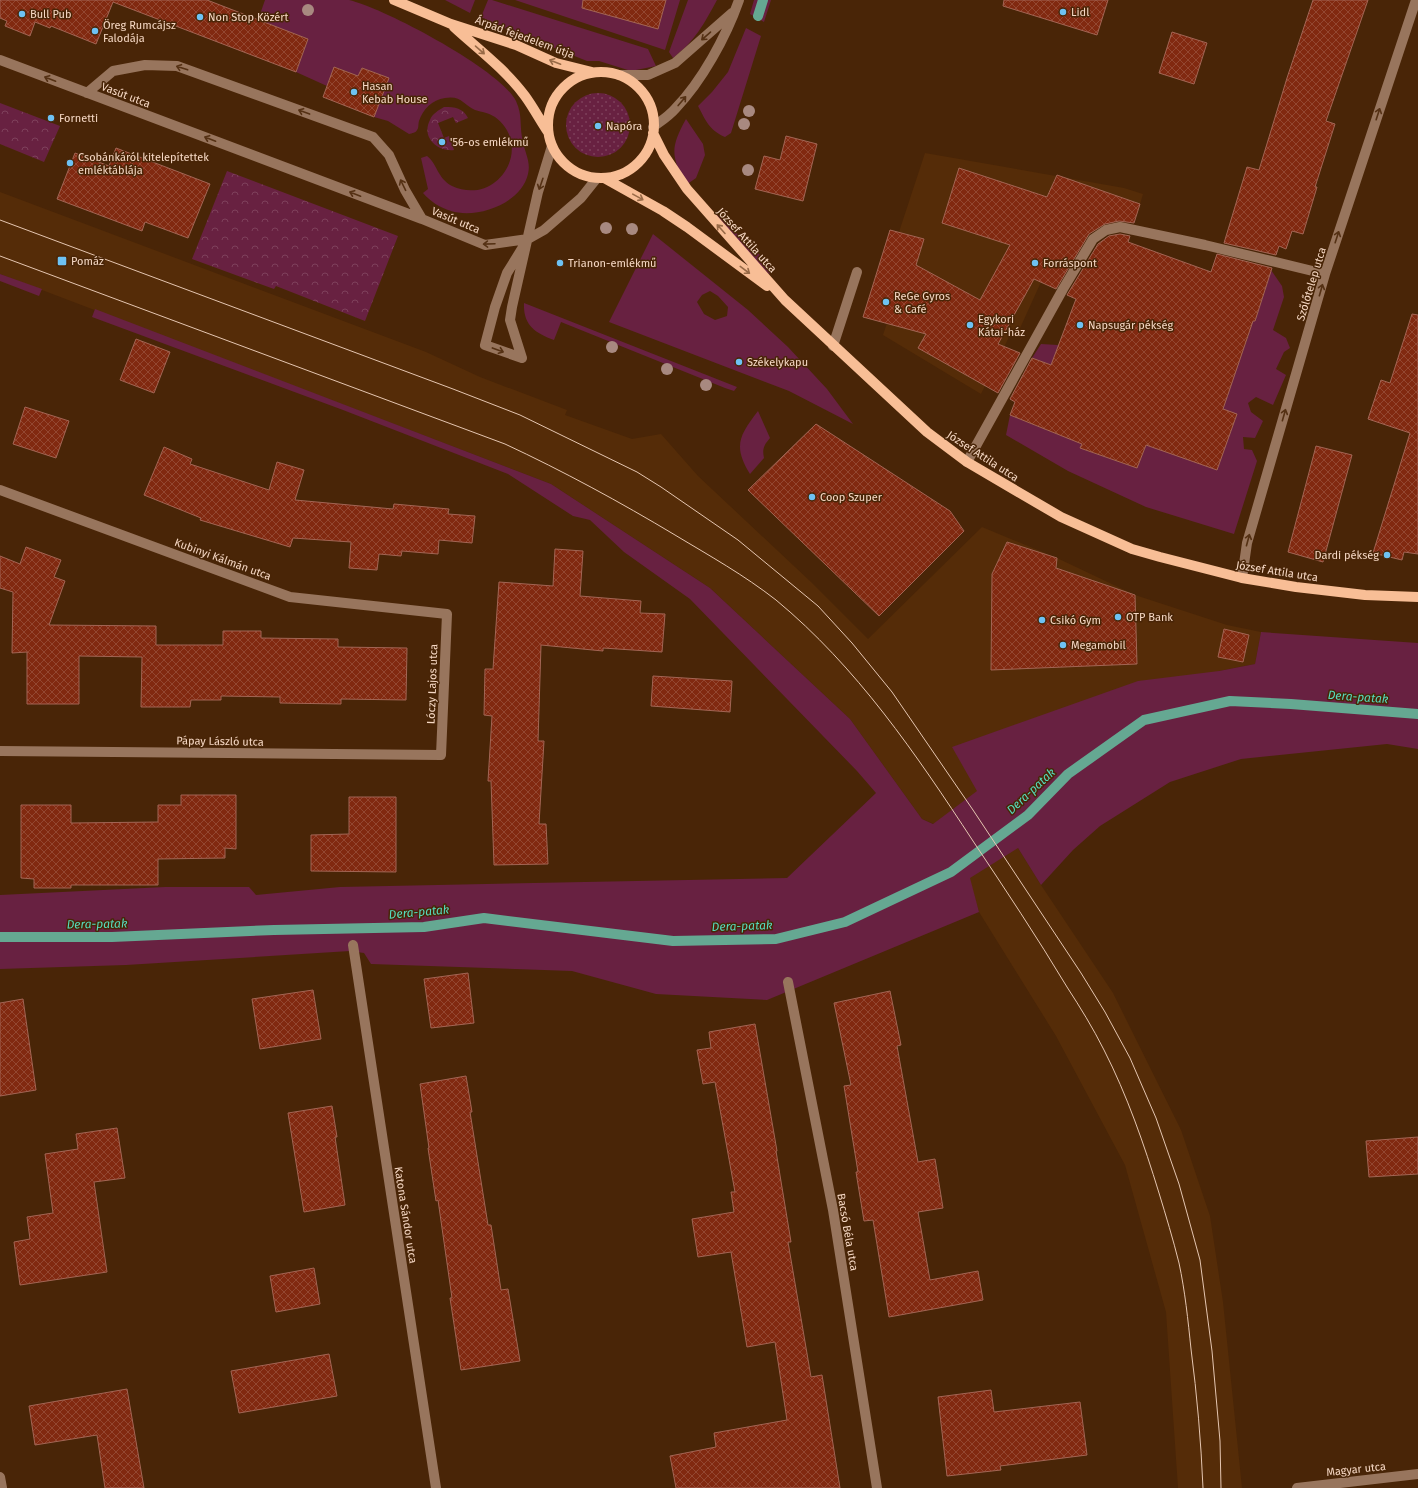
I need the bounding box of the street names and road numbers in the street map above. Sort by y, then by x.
street label: Árpád fejedelem útja [473,13,577,61]
street label: Vasút utca [100,80,152,111]
street label: Vasút utca [430,204,482,236]
street label: József Attila utca [714,205,779,276]
street label: Szőlőtelep utca [1294,246,1329,323]
street label: József Attila utca [944,428,1021,484]
street label: Kubinyi Kálmán utca [173,536,273,583]
street label: József Attila utca [1235,559,1319,584]
street label: Lóczy Lajos utca [425,644,440,724]
street label: Pápay László utca [176,734,264,749]
street label: Katona Sándor utca [391,1166,420,1264]
street label: Bacsó Béla utca [834,1192,861,1272]
street label: Magyar utca [1326,1460,1387,1479]

